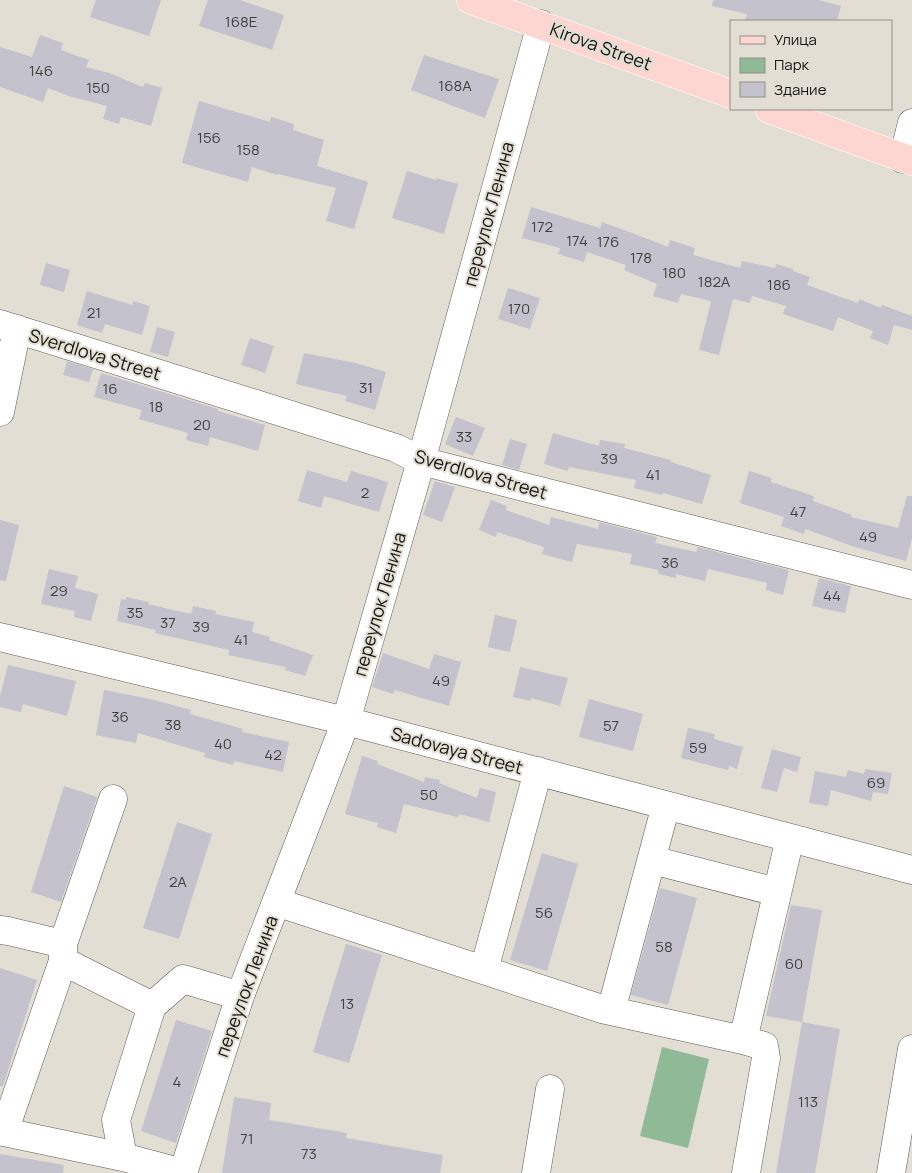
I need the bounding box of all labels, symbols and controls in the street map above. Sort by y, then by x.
house number: 168Е [225,11,257,32]
street label: Kirova Street [547,17,655,75]
legend [730,20,892,110]
text: Улица [774,29,817,50]
text: Парк [774,54,810,75]
house number: 146 [29,60,53,81]
house number: 168А [438,75,472,96]
house number: 150 [86,77,110,98]
text: Здание [774,79,827,100]
house number: 156 [197,127,221,148]
house number: 158 [236,139,260,160]
street label: переулок Ленина [457,139,519,289]
house number: 172 [531,216,553,237]
house number: 174 [566,230,588,251]
house number: 176 [597,231,619,252]
house number: 178 [630,247,652,268]
house number: 180 [662,262,686,283]
house number: 182А [698,271,731,292]
house number: 186 [767,274,791,295]
house number: 170 [508,298,530,319]
house number: 21 [87,302,101,323]
street label: Sverdlova Street [26,323,164,385]
house number: 31 [359,377,373,398]
house number: 16 [102,378,118,399]
house number: 18 [149,396,163,417]
house number: 20 [193,414,211,435]
house number: 33 [456,426,472,447]
street label: Sverdlova Street [412,444,550,504]
house number: 39 [600,448,618,469]
house number: 41 [646,464,660,485]
house number: 2 [361,482,369,503]
house number: 47 [790,501,806,522]
house number: 49 [859,526,877,547]
street label: переулок Ленина [347,529,411,679]
house number: 36 [661,552,679,573]
house number: 29 [50,580,68,601]
house number: 44 [823,585,841,606]
house number: 35 [127,602,143,623]
house number: 37 [160,612,176,633]
house number: 39 [192,616,210,637]
house number: 41 [234,629,248,650]
house number: 49 [432,670,450,691]
house number: 36 [111,706,129,727]
house number: 38 [164,714,182,735]
house number: 57 [603,715,619,736]
street label: Sadovaya Street [388,721,526,779]
house number: 40 [214,733,232,754]
house number: 59 [689,737,707,758]
house number: 42 [264,744,282,765]
house number: 69 [867,772,885,793]
house number: 50 [420,784,438,805]
house number: 2А [169,871,187,892]
house number: 56 [535,902,553,923]
street label: переулок Ленина [209,912,283,1060]
house number: 58 [655,936,673,957]
house number: 60 [785,953,803,974]
house number: 13 [340,993,354,1014]
house number: 4 [173,1071,182,1092]
house number: 113 [798,1091,818,1112]
house number: 71 [240,1128,254,1149]
house number: 73 [301,1143,317,1164]

